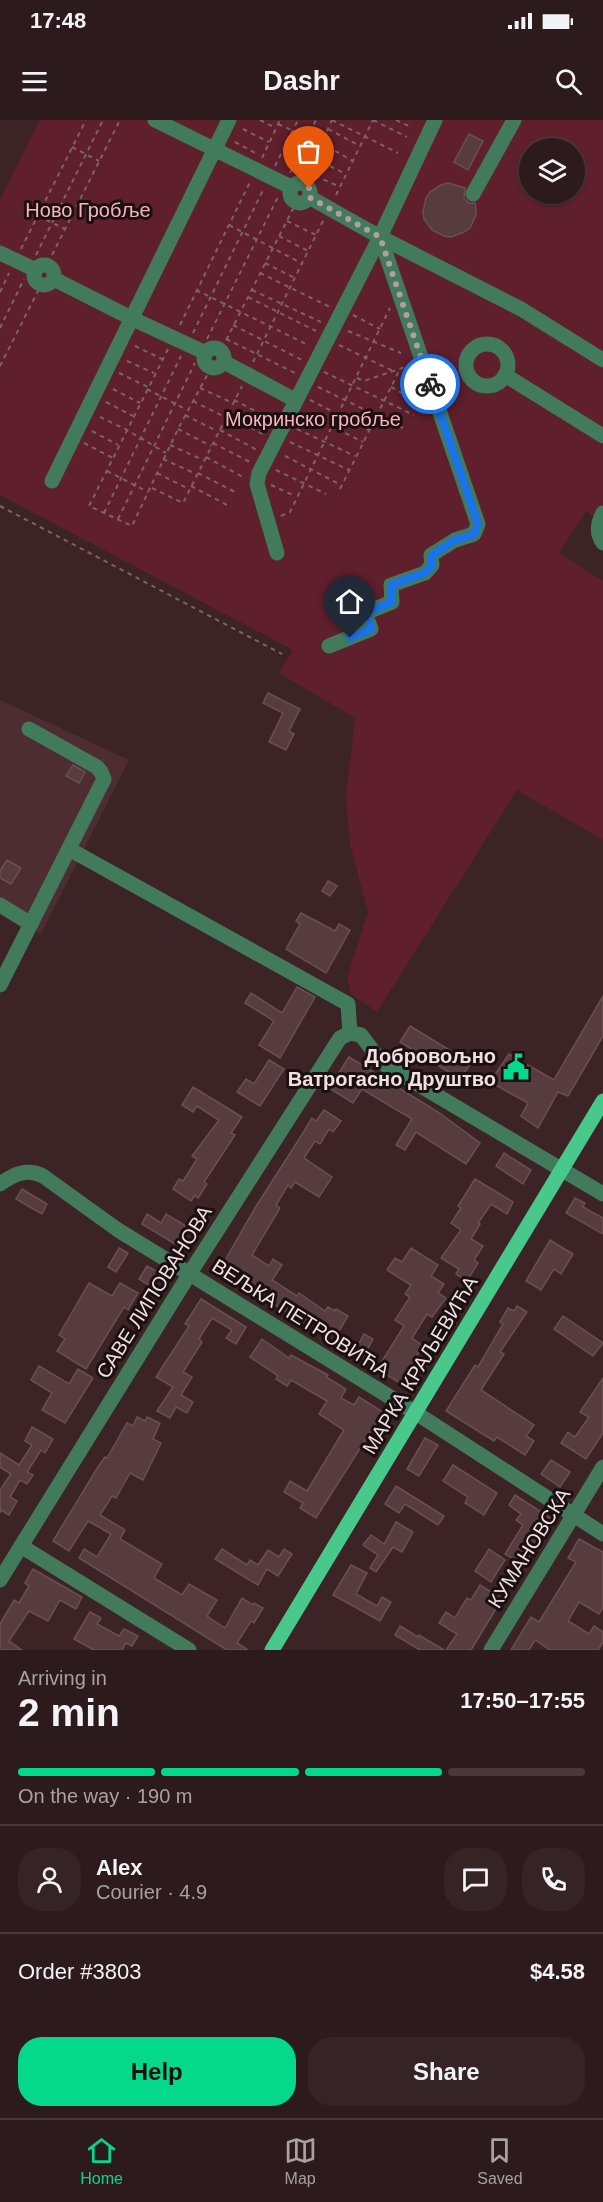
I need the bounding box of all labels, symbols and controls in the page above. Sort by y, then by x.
text: 17:48 [30,8,86,33]
icon: menu [18,65,51,98]
icon: search [552,65,585,98]
text: Dashr [263,66,340,96]
pin [283,126,334,188]
icon: bag [292,135,325,168]
map controls [519,138,585,204]
button: layers [519,138,585,204]
park label: Ново Гробље [25,199,151,221]
courier [400,354,460,414]
icon: bike [414,368,447,401]
park label: Мокринско гробље [225,408,401,430]
pin [324,576,375,638]
icon: home [333,585,366,618]
place label: Добровољно Ватрогасно Друштво [288,1045,496,1090]
public building icon: Добровољно Ватрогасно Друштво [501,1052,531,1082]
street label: САВЕ ЛИПОВАНОВА [92,1201,216,1382]
street label: ВЕЉКА ПЕТРОВИЋА [208,1254,394,1382]
street label: МАРКА КРАЉЕВИЋА [358,1272,482,1458]
street label: КУМАНОВСКА [483,1484,575,1612]
text: Arriving in [18,1667,107,1689]
text: 17:50–17:55 [460,1688,585,1713]
text: 2 min [18,1691,120,1734]
text: On the way · 190 m [18,1785,193,1807]
button: person [18,1848,81,1911]
button: chat [444,1848,507,1911]
button: phone [522,1848,585,1911]
text: Alex [96,1855,142,1880]
text: Courier · 4.9 [96,1881,207,1903]
text: Order #3803 [18,1959,142,1984]
text: $4.58 [530,1959,585,1984]
button: Help [18,2037,296,2106]
button: Share [308,2037,585,2106]
tab: Home [80,2134,123,2188]
tab: Map [284,2134,317,2188]
tab: Saved [477,2134,523,2188]

